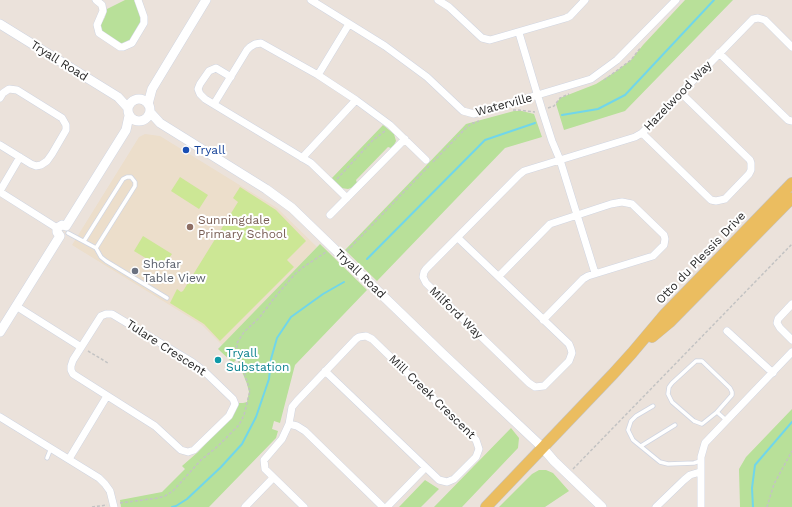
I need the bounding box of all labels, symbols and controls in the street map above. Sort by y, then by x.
street label: Tryall Road [28,38,90,84]
street label: Hazelwood Way [641,58,715,134]
street label: Waterville [474,91,534,119]
place label: Tryall [194,143,225,157]
marker: Tryall [181,145,191,155]
street label: Otto du Plessis Drive [653,209,749,307]
place label: Sunningdale Primary School [198,213,287,241]
marker: Sunningdale Primary School [185,222,195,232]
street label: Tryall Road [332,246,388,302]
place label: Shofar Table View [143,257,206,285]
marker: Shofar Table View [130,266,140,276]
street label: Milford Way [426,284,486,342]
street label: Tulare Crescent [123,317,209,379]
place label: Tryall Substation [226,346,289,374]
street label: Mill Creek Crescent [386,352,478,442]
marker: Tryall Substation [213,355,223,365]

